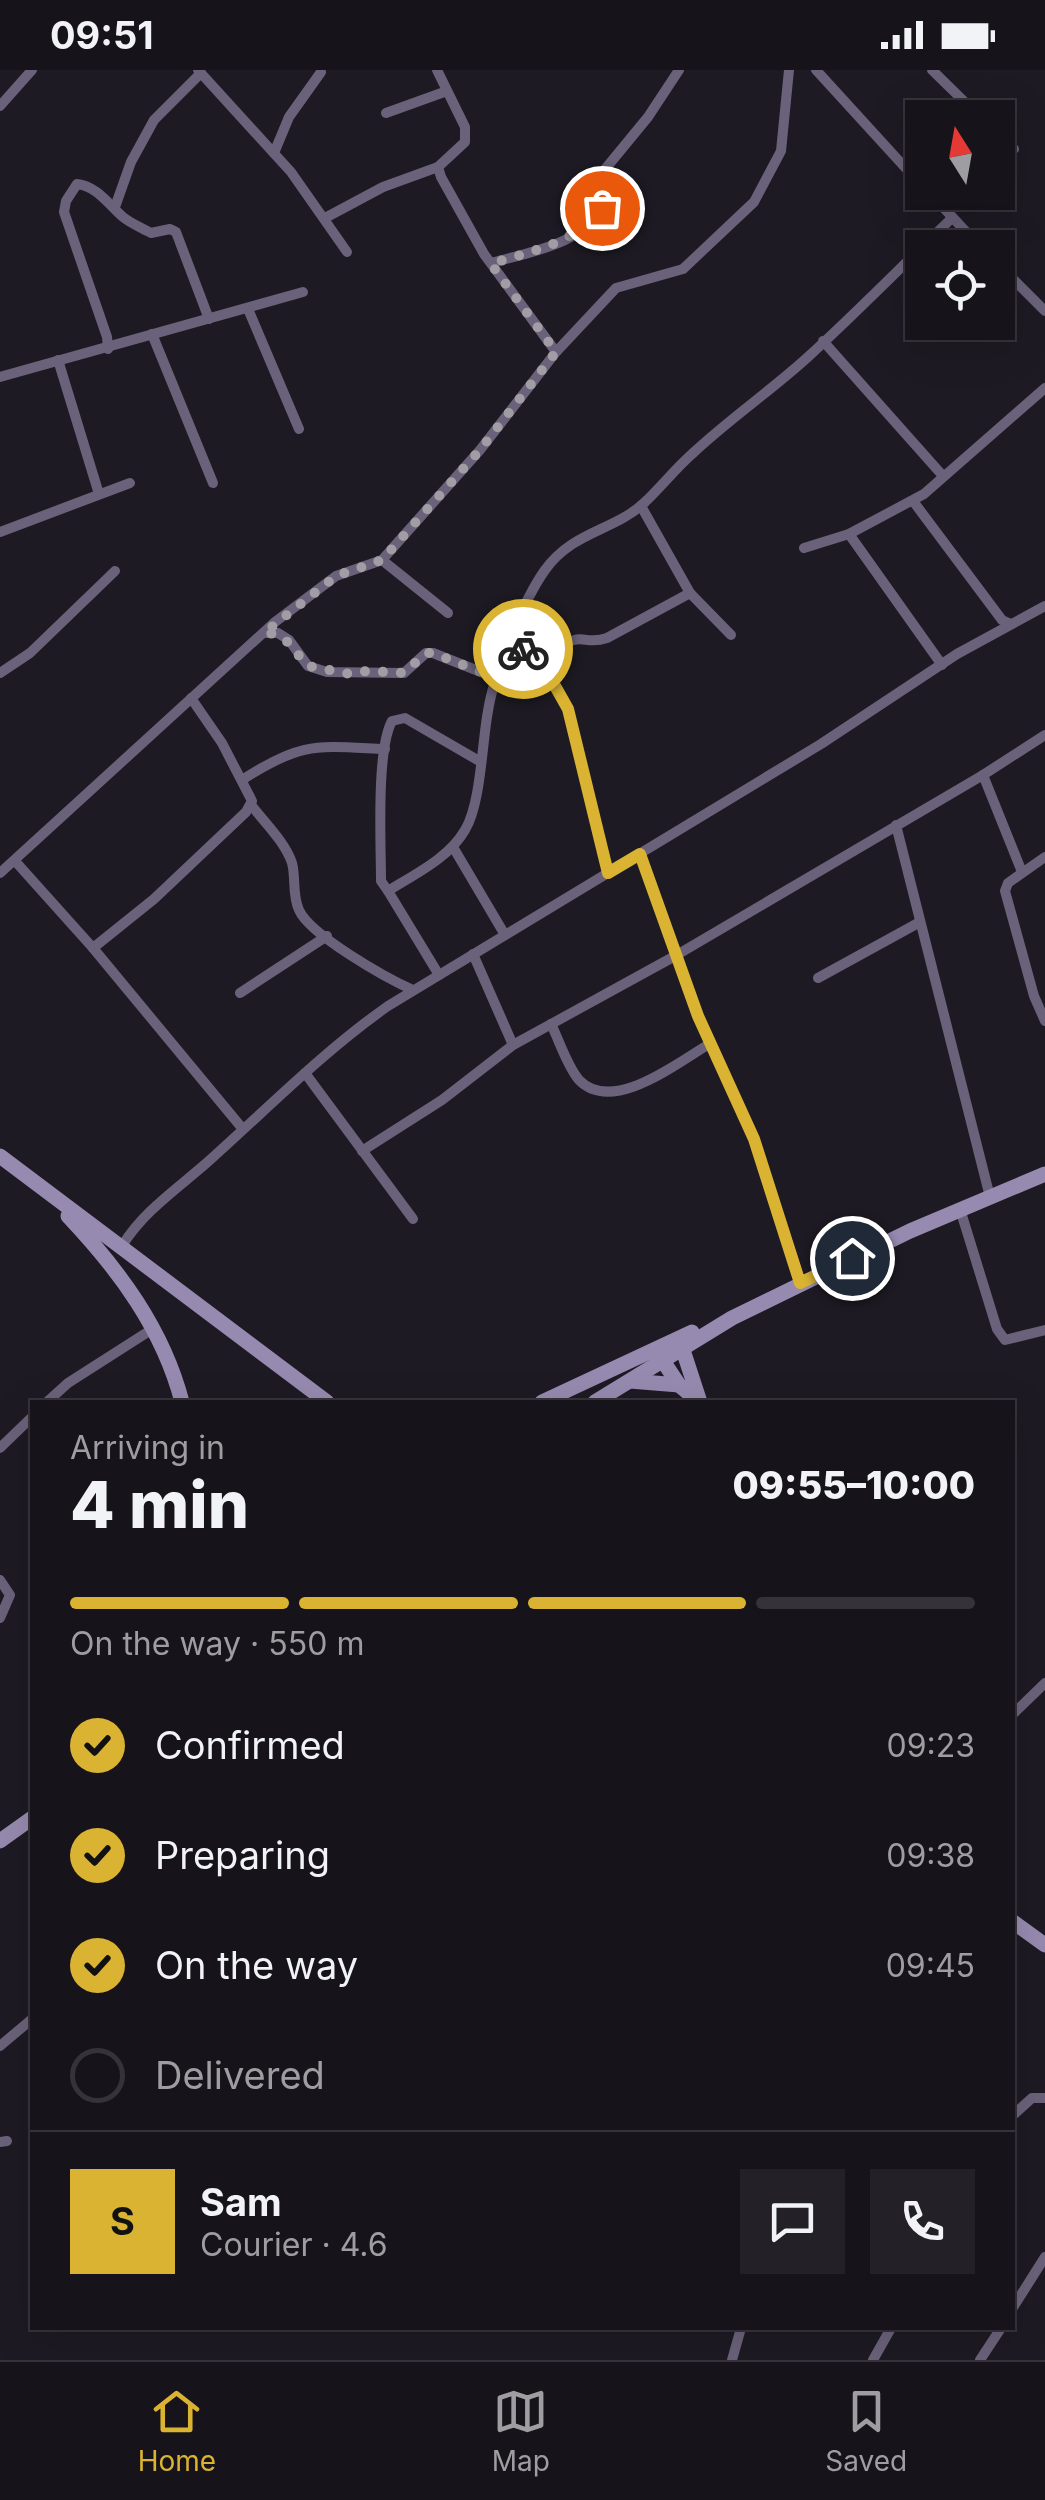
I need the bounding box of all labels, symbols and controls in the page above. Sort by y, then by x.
text: 09:51 [50,12,154,58]
north arrow [905,100,1015,210]
map controls [905,100,1015,340]
pin [560,166,645,251]
icon: bag [575,181,630,236]
button: locate [905,230,1015,340]
courier [473,599,573,699]
icon: bike [496,622,551,677]
pin [810,1216,895,1301]
icon: home [825,1231,880,1286]
text: Arriving in [70,1428,225,1467]
text: 09:55–10:00 [733,1462,975,1508]
text: 4 min [70,1465,249,1544]
text: On the way · 550 m [70,1624,364,1663]
icon: check [70,1718,125,1773]
text: Confirmed [155,1722,345,1768]
text: 09:23 [886,1726,975,1765]
icon: check [70,1828,125,1883]
text: Preparing [155,1832,330,1878]
text: 09:38 [886,1836,975,1875]
icon: check [70,1938,125,1993]
text: On the way [155,1942,358,1988]
text: 09:45 [886,1946,975,1985]
text: Delivered [155,2052,325,2098]
button: chat [740,2169,845,2274]
button: phone [870,2169,975,2274]
text: Sam [200,2179,282,2225]
text: S [110,2198,135,2244]
text: Courier · 4.6 [200,2225,388,2264]
tab: Home [138,2384,216,2478]
tab: Map [492,2384,550,2478]
tab: Saved [825,2384,907,2478]

